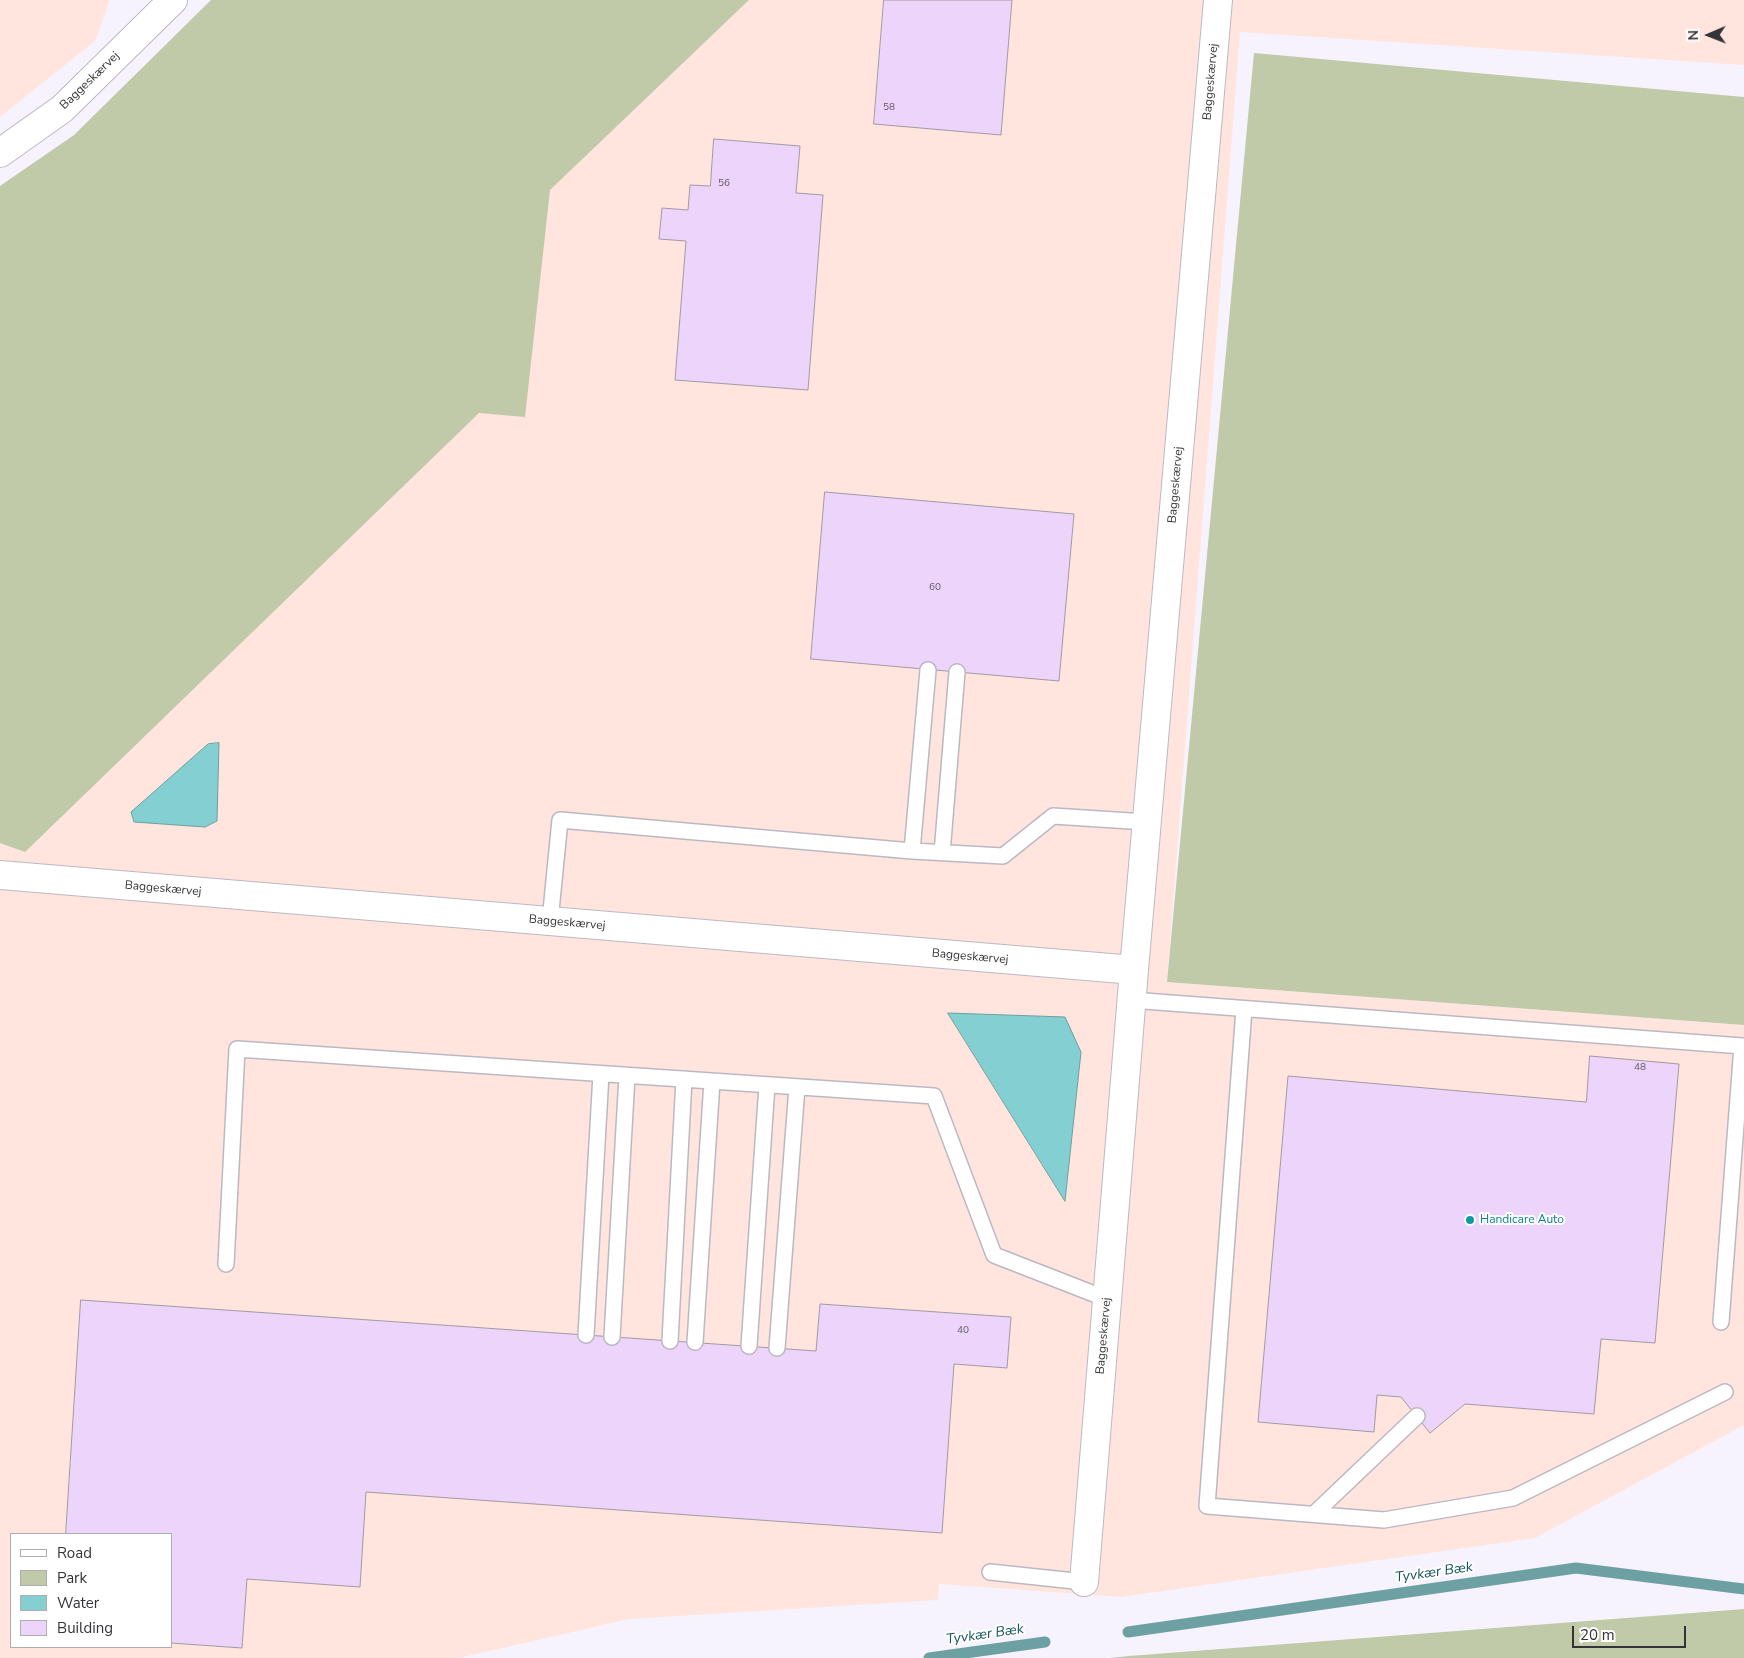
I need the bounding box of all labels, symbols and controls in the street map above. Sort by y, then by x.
north arrow [1684,10,1734,60]
text: N [1684,30,1703,41]
street label: Baggeskærvej [1200,43,1222,121]
street label: Baggeskærvej [57,49,123,113]
house number: 58 [883,102,895,114]
house number: 56 [718,178,730,190]
street label: Baggeskærvej [1165,446,1187,524]
house number: 60 [929,582,941,594]
street label: Baggeskærvej [124,878,202,900]
street label: Baggeskærvej [528,912,606,934]
street label: Baggeskærvej [931,946,1009,968]
house number: 48 [1634,1062,1646,1074]
place label: Handicare Auto [1480,1213,1564,1227]
marker: Handicare Auto [1464,1214,1476,1226]
street label: Baggeskærvej [1093,1297,1115,1375]
house number: 40 [957,1325,969,1337]
legend [10,1533,172,1648]
text: Road [57,1543,92,1563]
water label: Tyvkær Bæk [1394,1559,1474,1587]
text: Park [57,1568,87,1588]
text: Water [57,1593,99,1613]
scale bar [1574,1616,1688,1648]
text: Building [57,1618,113,1638]
water label: Tyvkær Bæk [945,1621,1025,1649]
text: 20 m [1580,1625,1615,1645]

